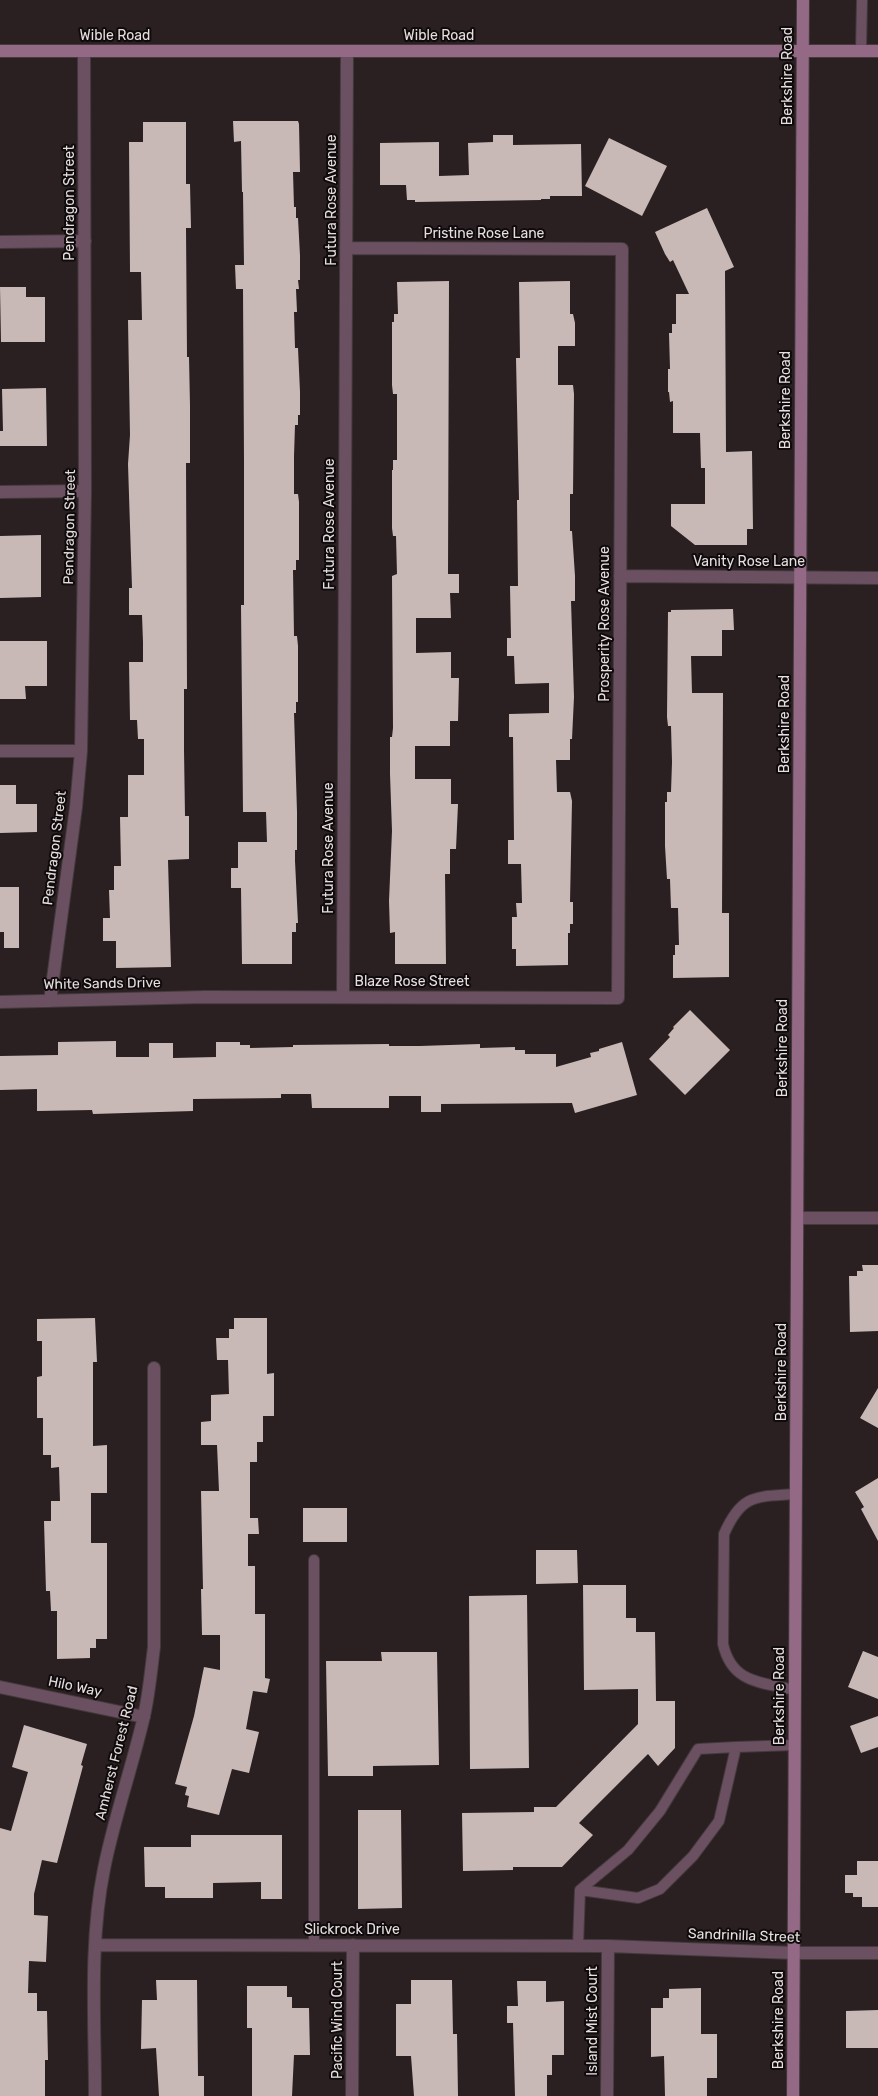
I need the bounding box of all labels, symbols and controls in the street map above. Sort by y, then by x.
street label: Berkshire Road [780,27,796,125]
street label: Wible Road [80,28,150,44]
street label: Wible Road [404,28,474,44]
street label: Futura Rose Avenue [324,134,340,266]
street label: Pendragon Street [62,145,78,261]
street label: Pristine Rose Lane [424,226,544,242]
street label: Berkshire Road [778,351,794,449]
street label: Futura Rose Avenue [322,458,338,590]
street label: Pendragon Street [61,469,79,585]
street label: Prosperity Rose Avenue [597,546,613,702]
street label: Vanity Rose Lane [693,554,805,570]
street label: Berkshire Road [777,675,793,773]
street label: Futura Rose Avenue [321,782,337,914]
street label: Pendragon Street [40,790,70,906]
street label: Blaze Rose Street [355,974,469,990]
street label: White Sands Drive [43,975,161,993]
street label: Berkshire Road [775,999,791,1097]
street label: Berkshire Road [774,1323,790,1421]
street label: Berkshire Road [772,1647,788,1745]
street label: Hilo Way [47,1673,103,1701]
street label: Amherst Forest Road [92,1684,142,1822]
street label: Slickrock Drive [304,1922,400,1938]
street label: Sandrinilla Street [688,1926,800,1946]
street label: Pacific Wind Court [330,1961,346,2079]
street label: Island Mist Court [585,1966,601,2076]
street label: Berkshire Road [771,1971,787,2069]

